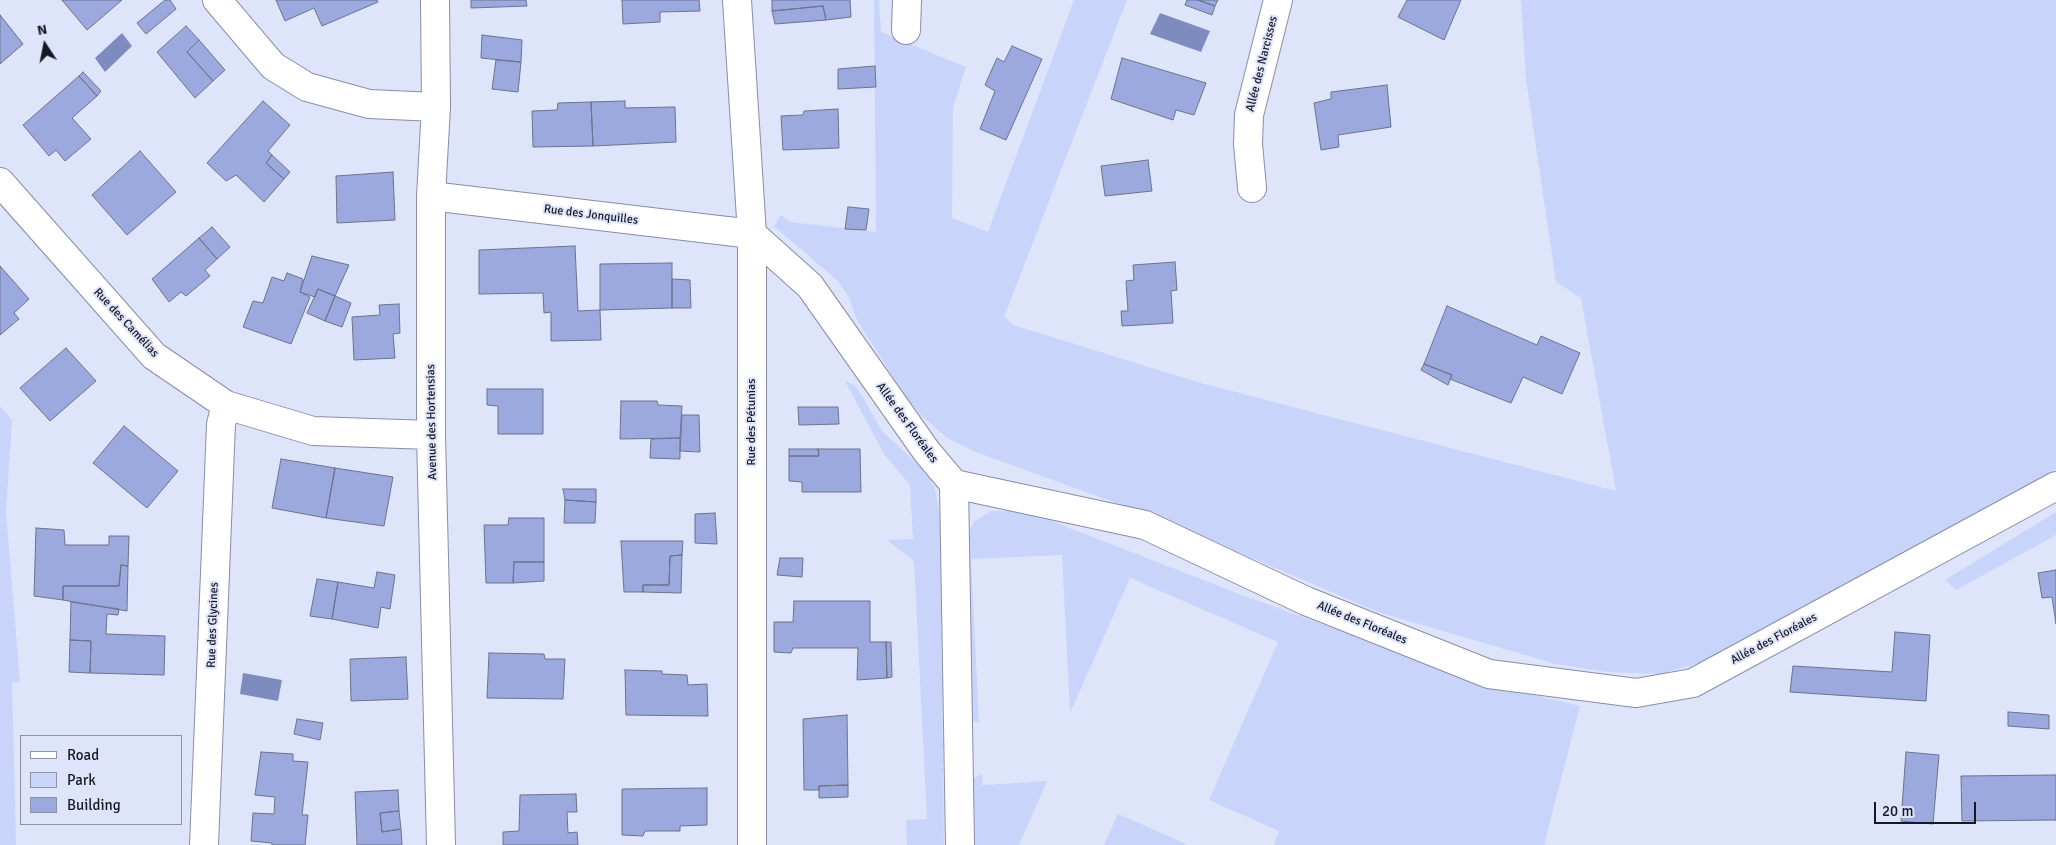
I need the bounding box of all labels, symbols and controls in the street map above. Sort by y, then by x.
street label: Allée des Narcisses [1243,15,1281,113]
north arrow [20,20,70,70]
text: N [36,21,48,39]
street label: Rue des Jonquilles [543,202,639,228]
street label: Rue des Camélias [90,285,162,361]
street label: Avenue des Hortensias [424,364,440,480]
street label: Rue des Pétunias [745,379,759,465]
street label: Allée des Floréales [873,380,941,466]
street label: Rue des Glycines [204,582,222,668]
street label: Allée des Floréales [1315,598,1409,648]
street label: Allée des Floréales [1728,610,1820,668]
legend [20,735,182,825]
text: Road [67,746,99,764]
text: Park [67,771,96,789]
scale bar [1876,792,1978,824]
text: Building [67,796,121,814]
text: 20 m [1882,802,1913,820]

